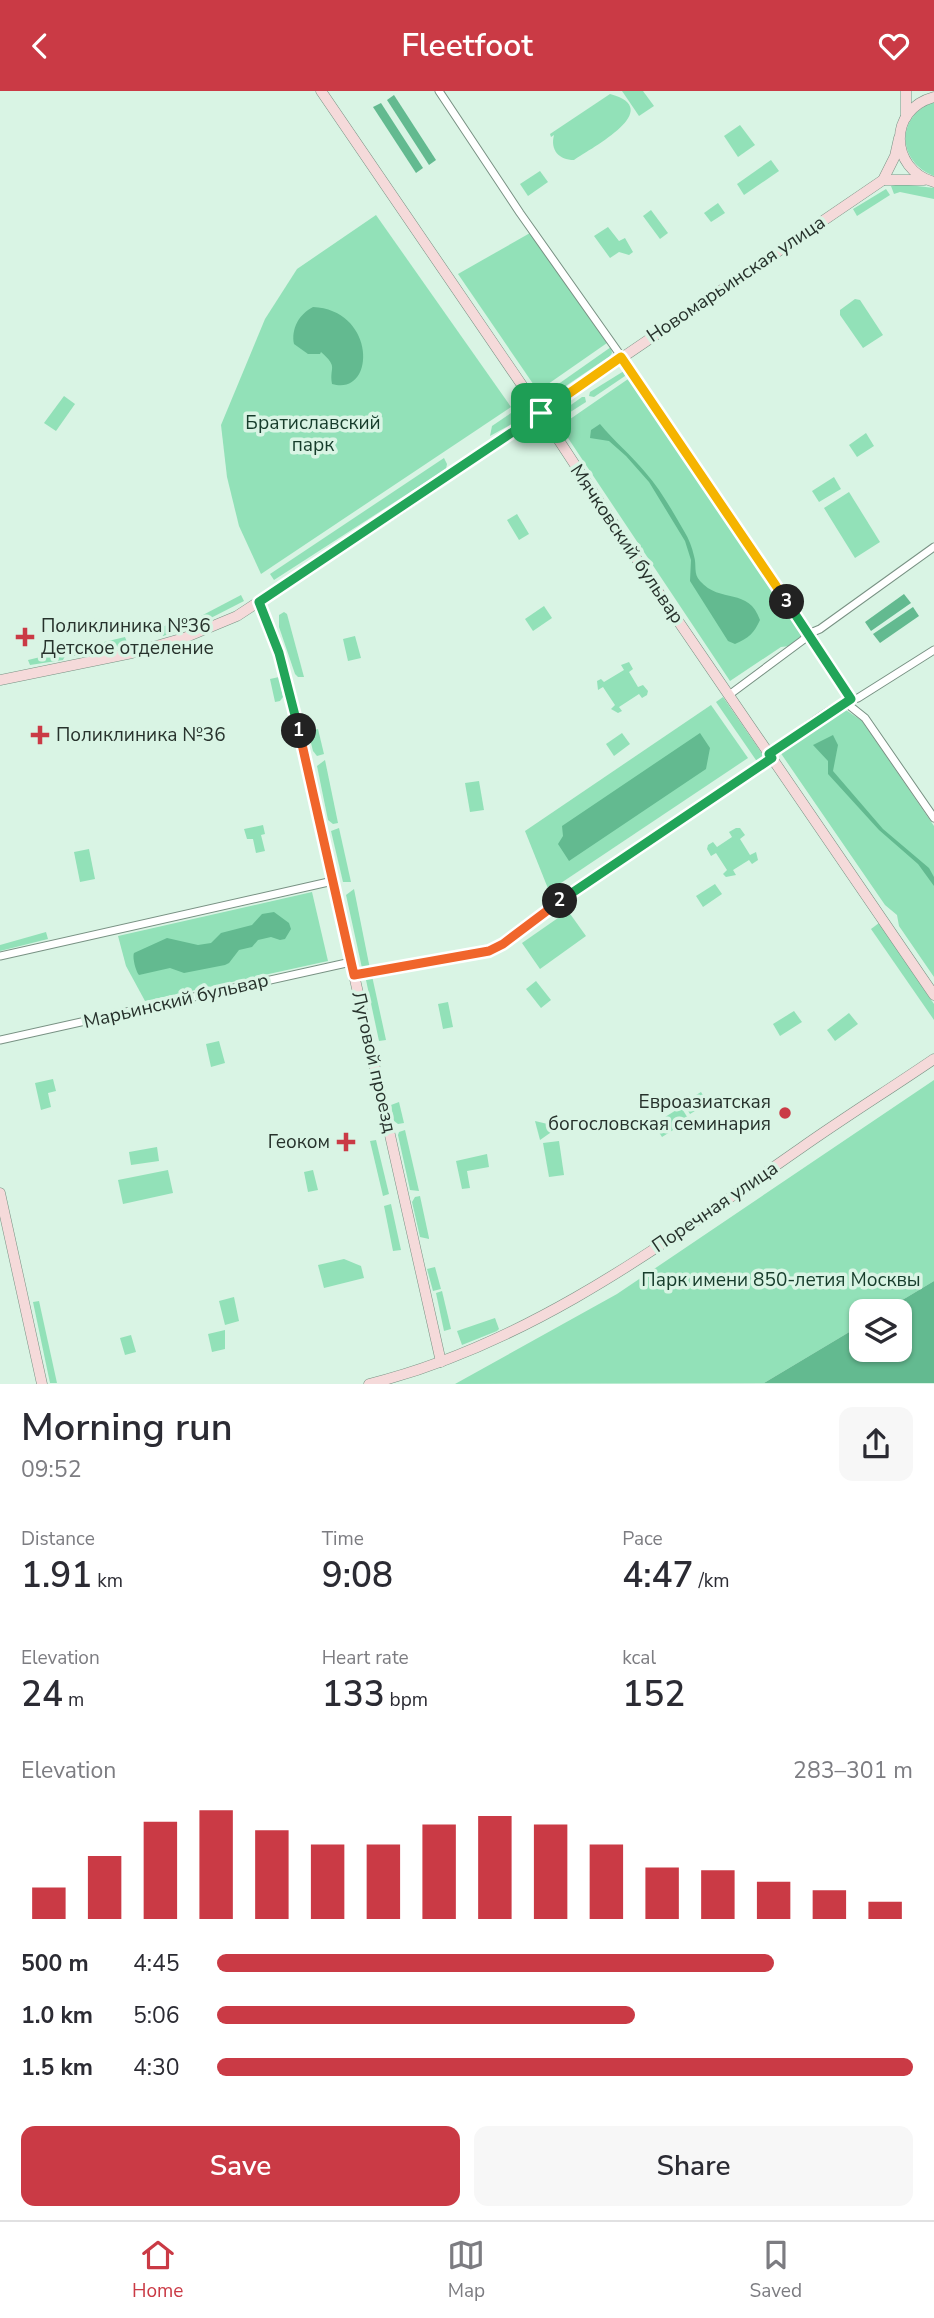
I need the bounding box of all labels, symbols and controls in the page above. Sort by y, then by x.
text: Fleetfoot [401,24,533,67]
icon: back [21,27,59,65]
icon: heart [875,27,913,65]
street label: Новомарьинская улица [642,209,830,349]
pin [511,383,571,443]
icon: arrive [522,394,560,432]
park label: Братиславский парк [245,410,381,458]
street label: Мячковский бульвар [564,459,690,629]
pin: 3 [770,585,804,619]
text: 3 [781,588,792,614]
place label: Поликлиника №36 Детское отделение [41,613,214,661]
marker: Поликлиника №36 Детское отделение [15,627,35,647]
pin: 1 [282,713,316,749]
text: 1 [293,717,304,743]
place label: Поликлиника №36 [56,722,226,748]
marker: Поликлиника №36 [30,725,50,745]
pin: 2 [542,883,578,919]
text: 2 [554,887,565,913]
street label: Марьинский бульвар [81,967,271,1035]
street label: Луговой проезд [345,989,403,1135]
place label: Евроазиатская богословская семинария [548,1089,771,1137]
marker: Евроазиатская богословская семинария [777,1105,793,1121]
place label: Геоком [268,1129,330,1155]
marker: Геоком [336,1132,356,1152]
street label: Поречная улица [647,1155,783,1259]
park label: Парк имени 850-летия Москвы [641,1267,921,1293]
map controls [849,1299,912,1362]
button: layers [849,1299,912,1362]
text: Morning run [21,1402,233,1453]
button: share [839,1407,913,1481]
text: 09:52 [21,1454,81,1485]
text: Distance [21,1526,95,1552]
text: Time [322,1526,364,1552]
text: Pace [622,1526,663,1552]
text: 1.91 [21,1552,92,1599]
text: 9:08 [322,1552,393,1599]
text: 4:47 [622,1552,694,1599]
text: km [92,1568,123,1594]
text: /km [694,1568,730,1594]
text: Elevation [21,1645,100,1671]
text: Heart rate [322,1645,409,1671]
text: kcal [622,1645,656,1671]
text: 24 [21,1671,63,1718]
text: 133 [322,1671,385,1718]
text: 152 [622,1671,685,1718]
text: m [63,1687,84,1713]
text: bpm [385,1687,428,1713]
text: Elevation [21,1755,116,1786]
text: 283–301 m [793,1755,913,1786]
text: 500 m [21,1948,89,1979]
text: 4:45 [133,1948,180,1979]
text: 1.0 km [21,2000,93,2031]
text: 5:06 [133,2000,180,2031]
text: 1.5 km [21,2052,93,2083]
text: 4:30 [133,2052,180,2083]
button: Save [21,2126,460,2206]
button: Share [474,2126,913,2206]
tab: Home [132,2236,183,2304]
tab: Map [447,2236,485,2304]
tab: Saved [749,2236,802,2304]

